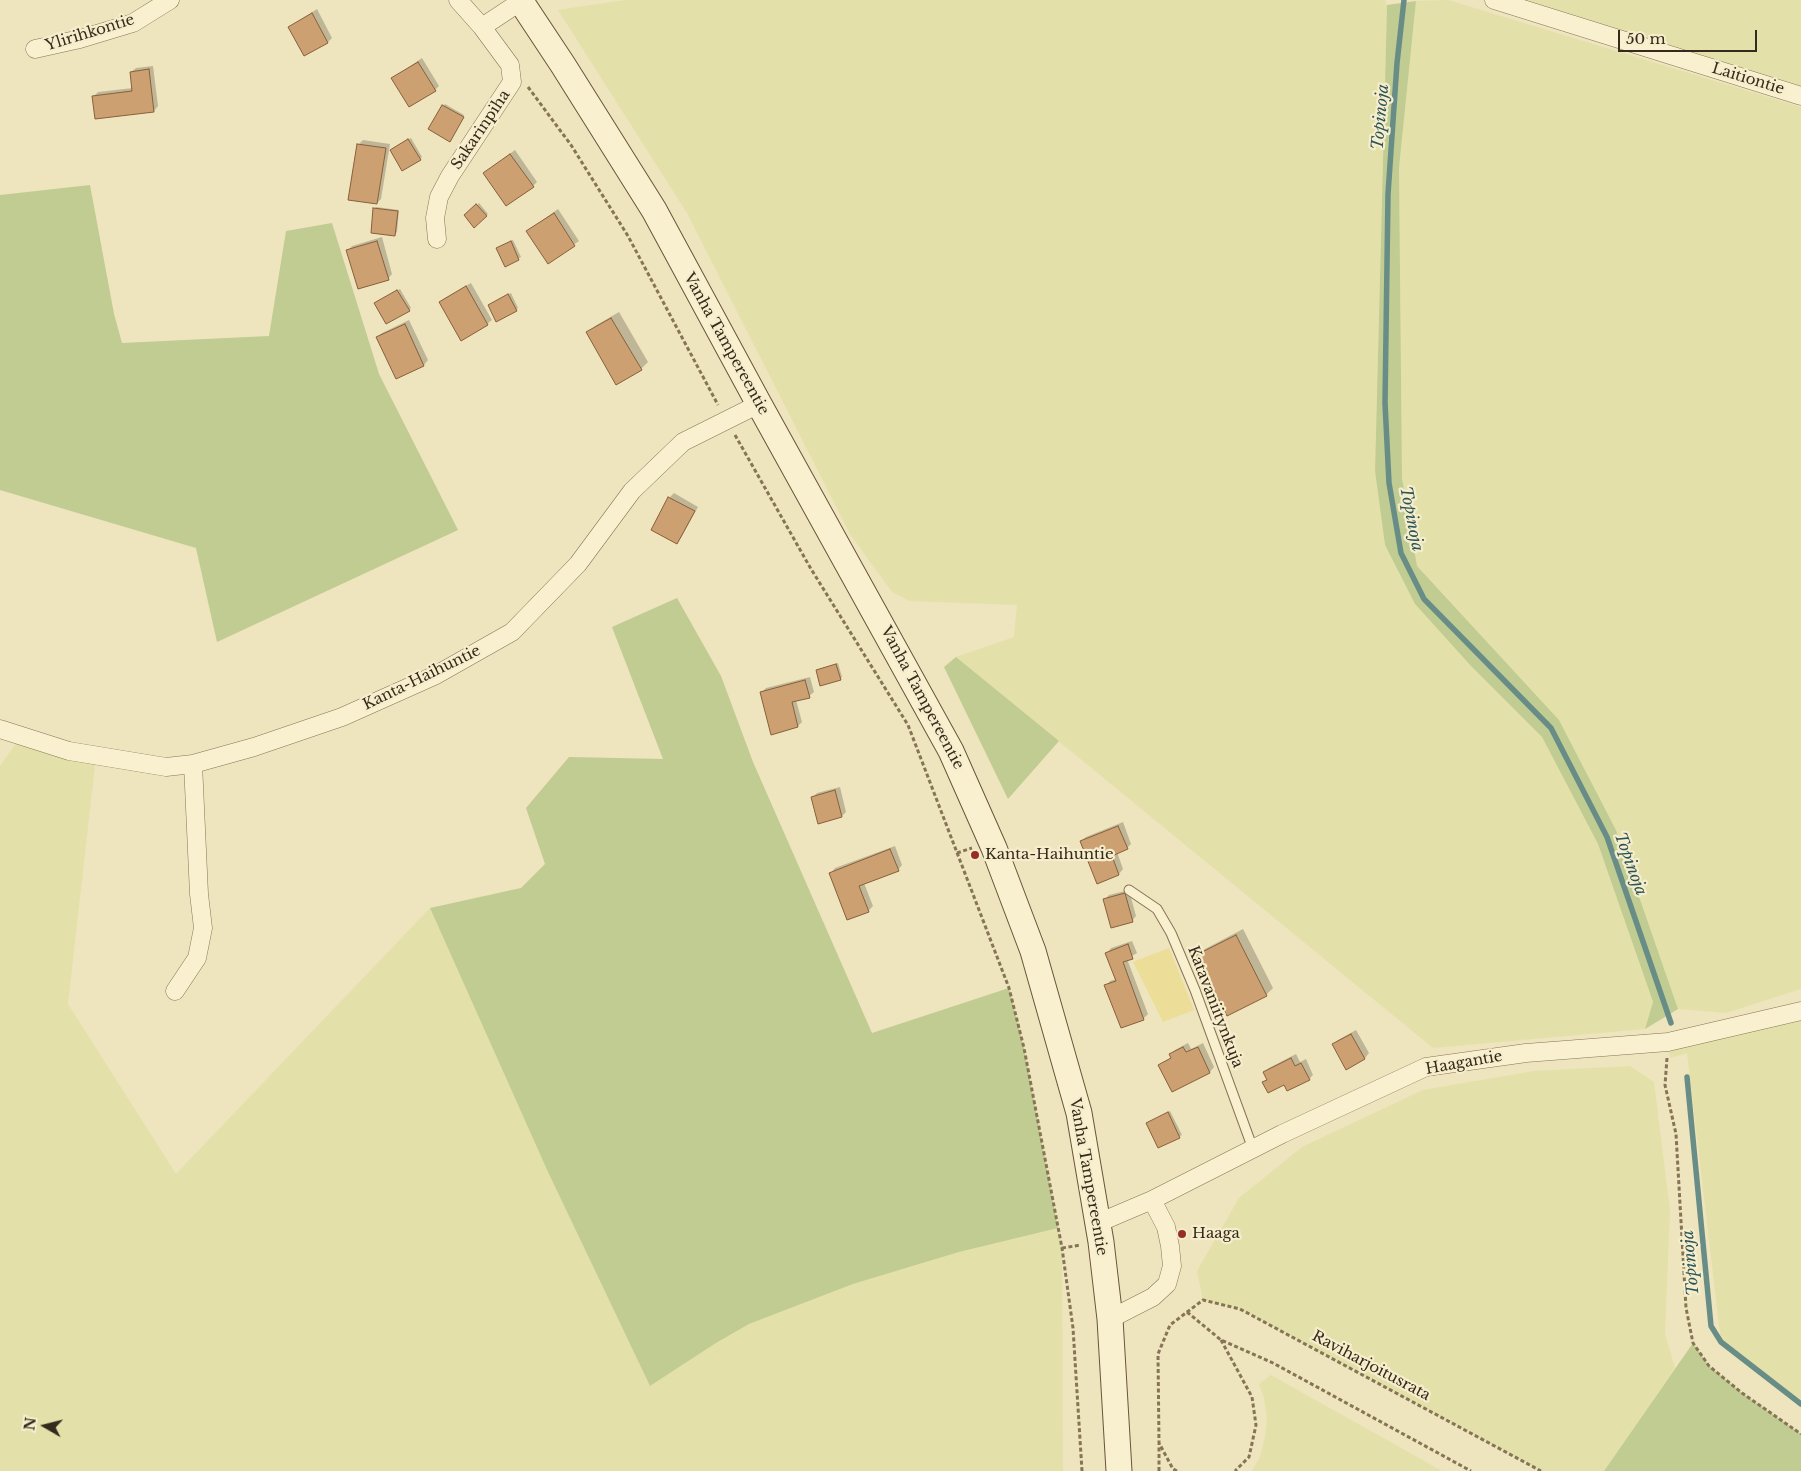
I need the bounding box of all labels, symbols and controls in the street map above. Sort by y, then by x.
street label: Ylirihkontie [43,11,137,55]
scale bar [1621,20,1760,52]
text: 50 m [1626,29,1666,48]
street label: Laitiontie [1710,59,1786,99]
water label: Topinoja [1369,83,1393,151]
street label: Sakarinpiha [448,87,514,173]
street label: Vanha Tampereentie [679,270,773,418]
water label: Topinoja [1395,485,1427,553]
street label: Vanha Tampereentie [877,623,967,773]
street label: Kanta-Haihuntie [360,642,484,714]
water label: Topinoja [1610,830,1650,898]
place label: Kanta-Haihuntie [985,846,1113,864]
marker: Kanta-Haihuntie [969,849,981,861]
street label: Katavaniitynkuja [1183,943,1247,1071]
street label: Haagantie [1424,1047,1504,1079]
street label: Vanha Tampereentie [1065,1097,1111,1257]
place label: Haaga [1192,1225,1240,1243]
marker: Haaga [1176,1228,1188,1240]
water label: Topinoja [1679,1229,1703,1297]
street label: Raviharjoitusrata [1309,1327,1433,1405]
north arrow [20,1401,70,1451]
text: N [20,1416,40,1432]

